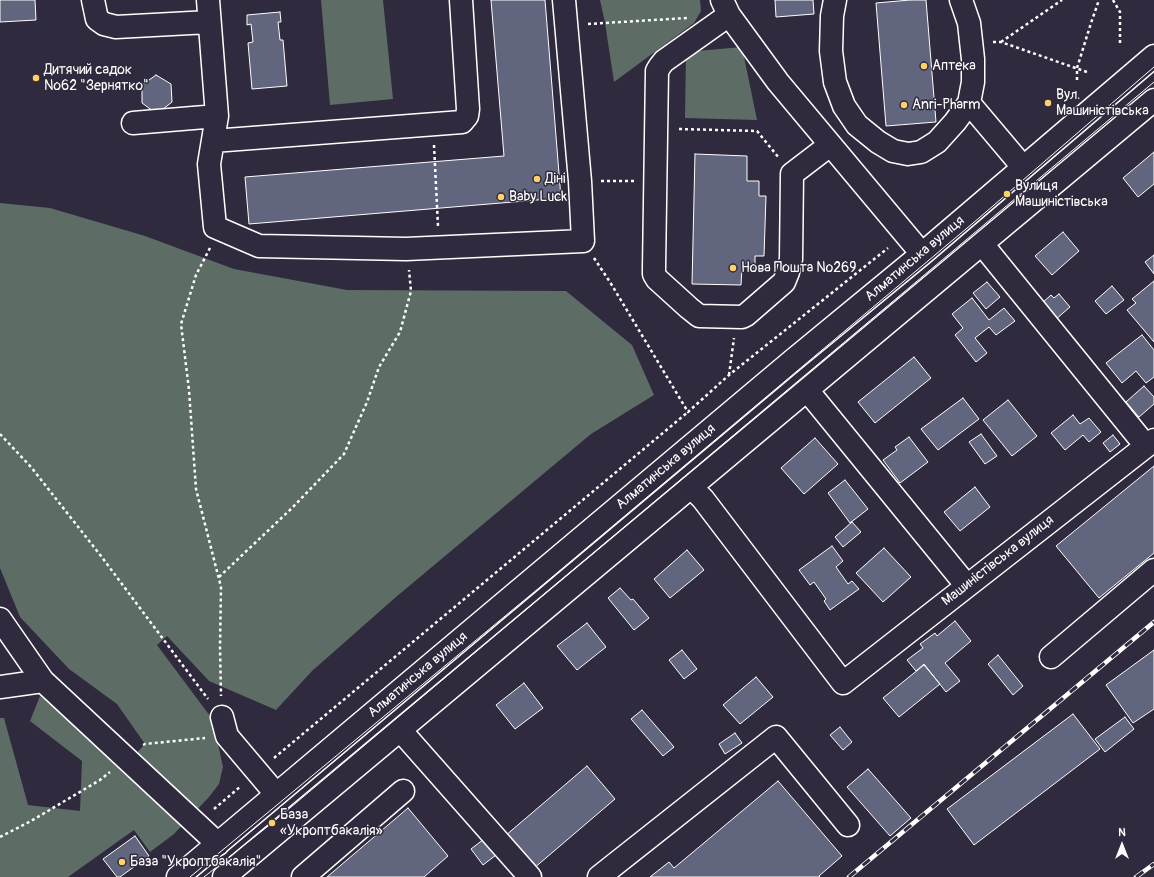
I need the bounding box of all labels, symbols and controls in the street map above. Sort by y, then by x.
place label: Аптека [932,58,976,74]
marker: Аптека [919,61,929,71]
place label: Дитячий садок №62 "Зернятко" [44,62,149,94]
marker: Дитячий садок №62 "Зернятко" [31,73,41,83]
place label: Вул. Машиністівська [1056,87,1149,120]
place label: Anri-Pharm [912,97,980,113]
marker: Вул. Машиністівська [1043,98,1053,108]
marker: Anri-Pharm [899,100,909,110]
place label: Діні [545,171,565,187]
marker: Діні [532,174,542,184]
place label: Вулиця Машиністівська [1015,178,1108,210]
place label: Baby Luck [509,189,567,205]
marker: Вулиця Машиністівська [1002,189,1012,199]
marker: Baby Luck [496,192,506,202]
street label: Алматинська вулиця [862,213,968,305]
place label: Нова Пошта №269 [741,260,856,276]
marker: Нова Пошта №269 [728,263,738,273]
street label: Алматинська вулиця [613,421,719,513]
street label: Машиністівська вулиця [939,512,1057,610]
street label: Алматинська вулиця [365,629,471,721]
place label: База «Укроптбакалія» [280,807,383,840]
marker: База «Укроптбакалія» [267,818,277,828]
north arrow [1102,825,1142,865]
text: N [1118,826,1126,839]
place label: База "Укроптбакалія" [130,854,261,870]
marker: База "Укроптбакалія" [117,857,127,867]

